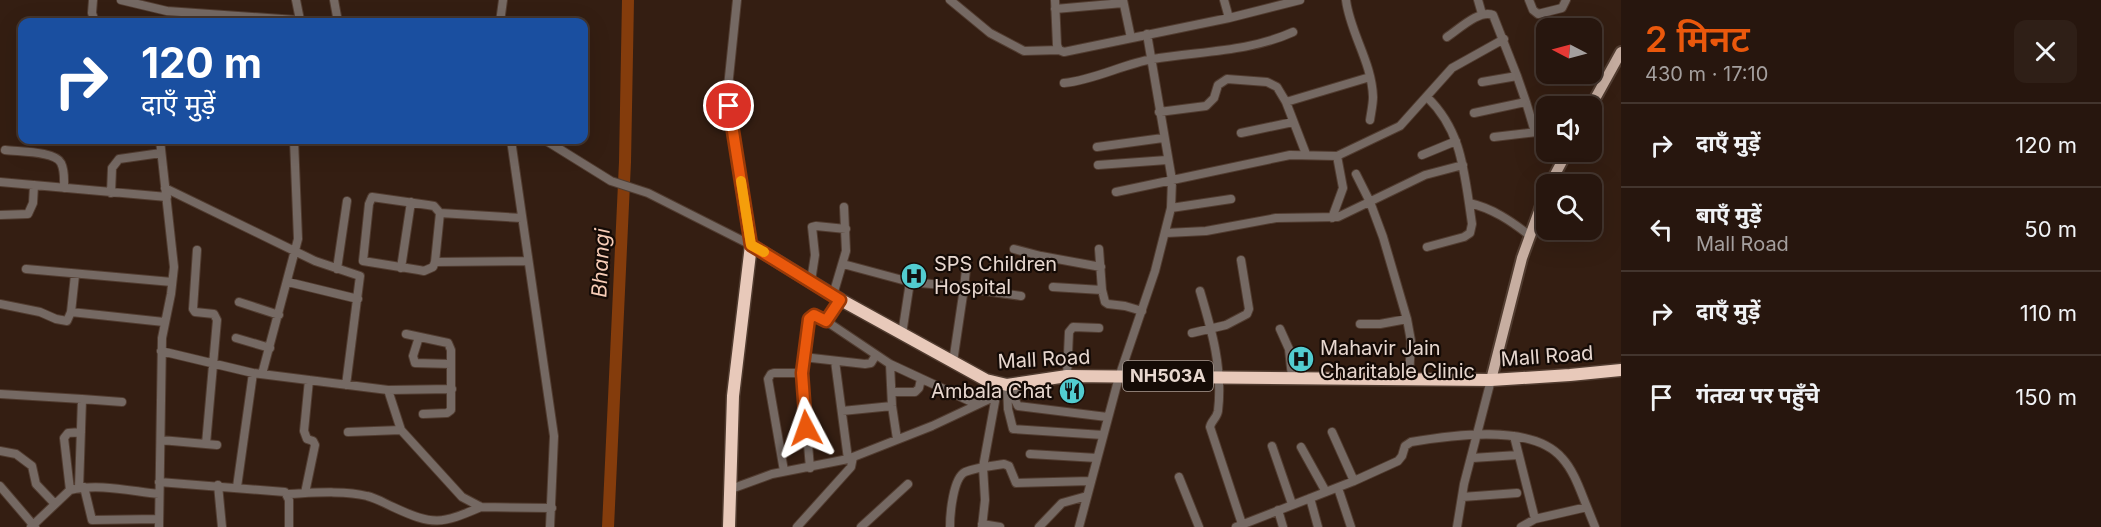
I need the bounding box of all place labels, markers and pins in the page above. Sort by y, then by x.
pin [703,80,754,131]
place label: SPS Children Hospital [934,252,1057,299]
hospital icon: SPS Children Hospital [899,261,929,291]
place label: Mahavir Jain Charitable Clinic [1320,336,1475,383]
hospital icon: Mahavir Jain Charitable Clinic [1286,344,1316,374]
restaurant icon: Ambala Chat [1057,376,1087,406]
place label: Ambala Chat [931,379,1052,403]

